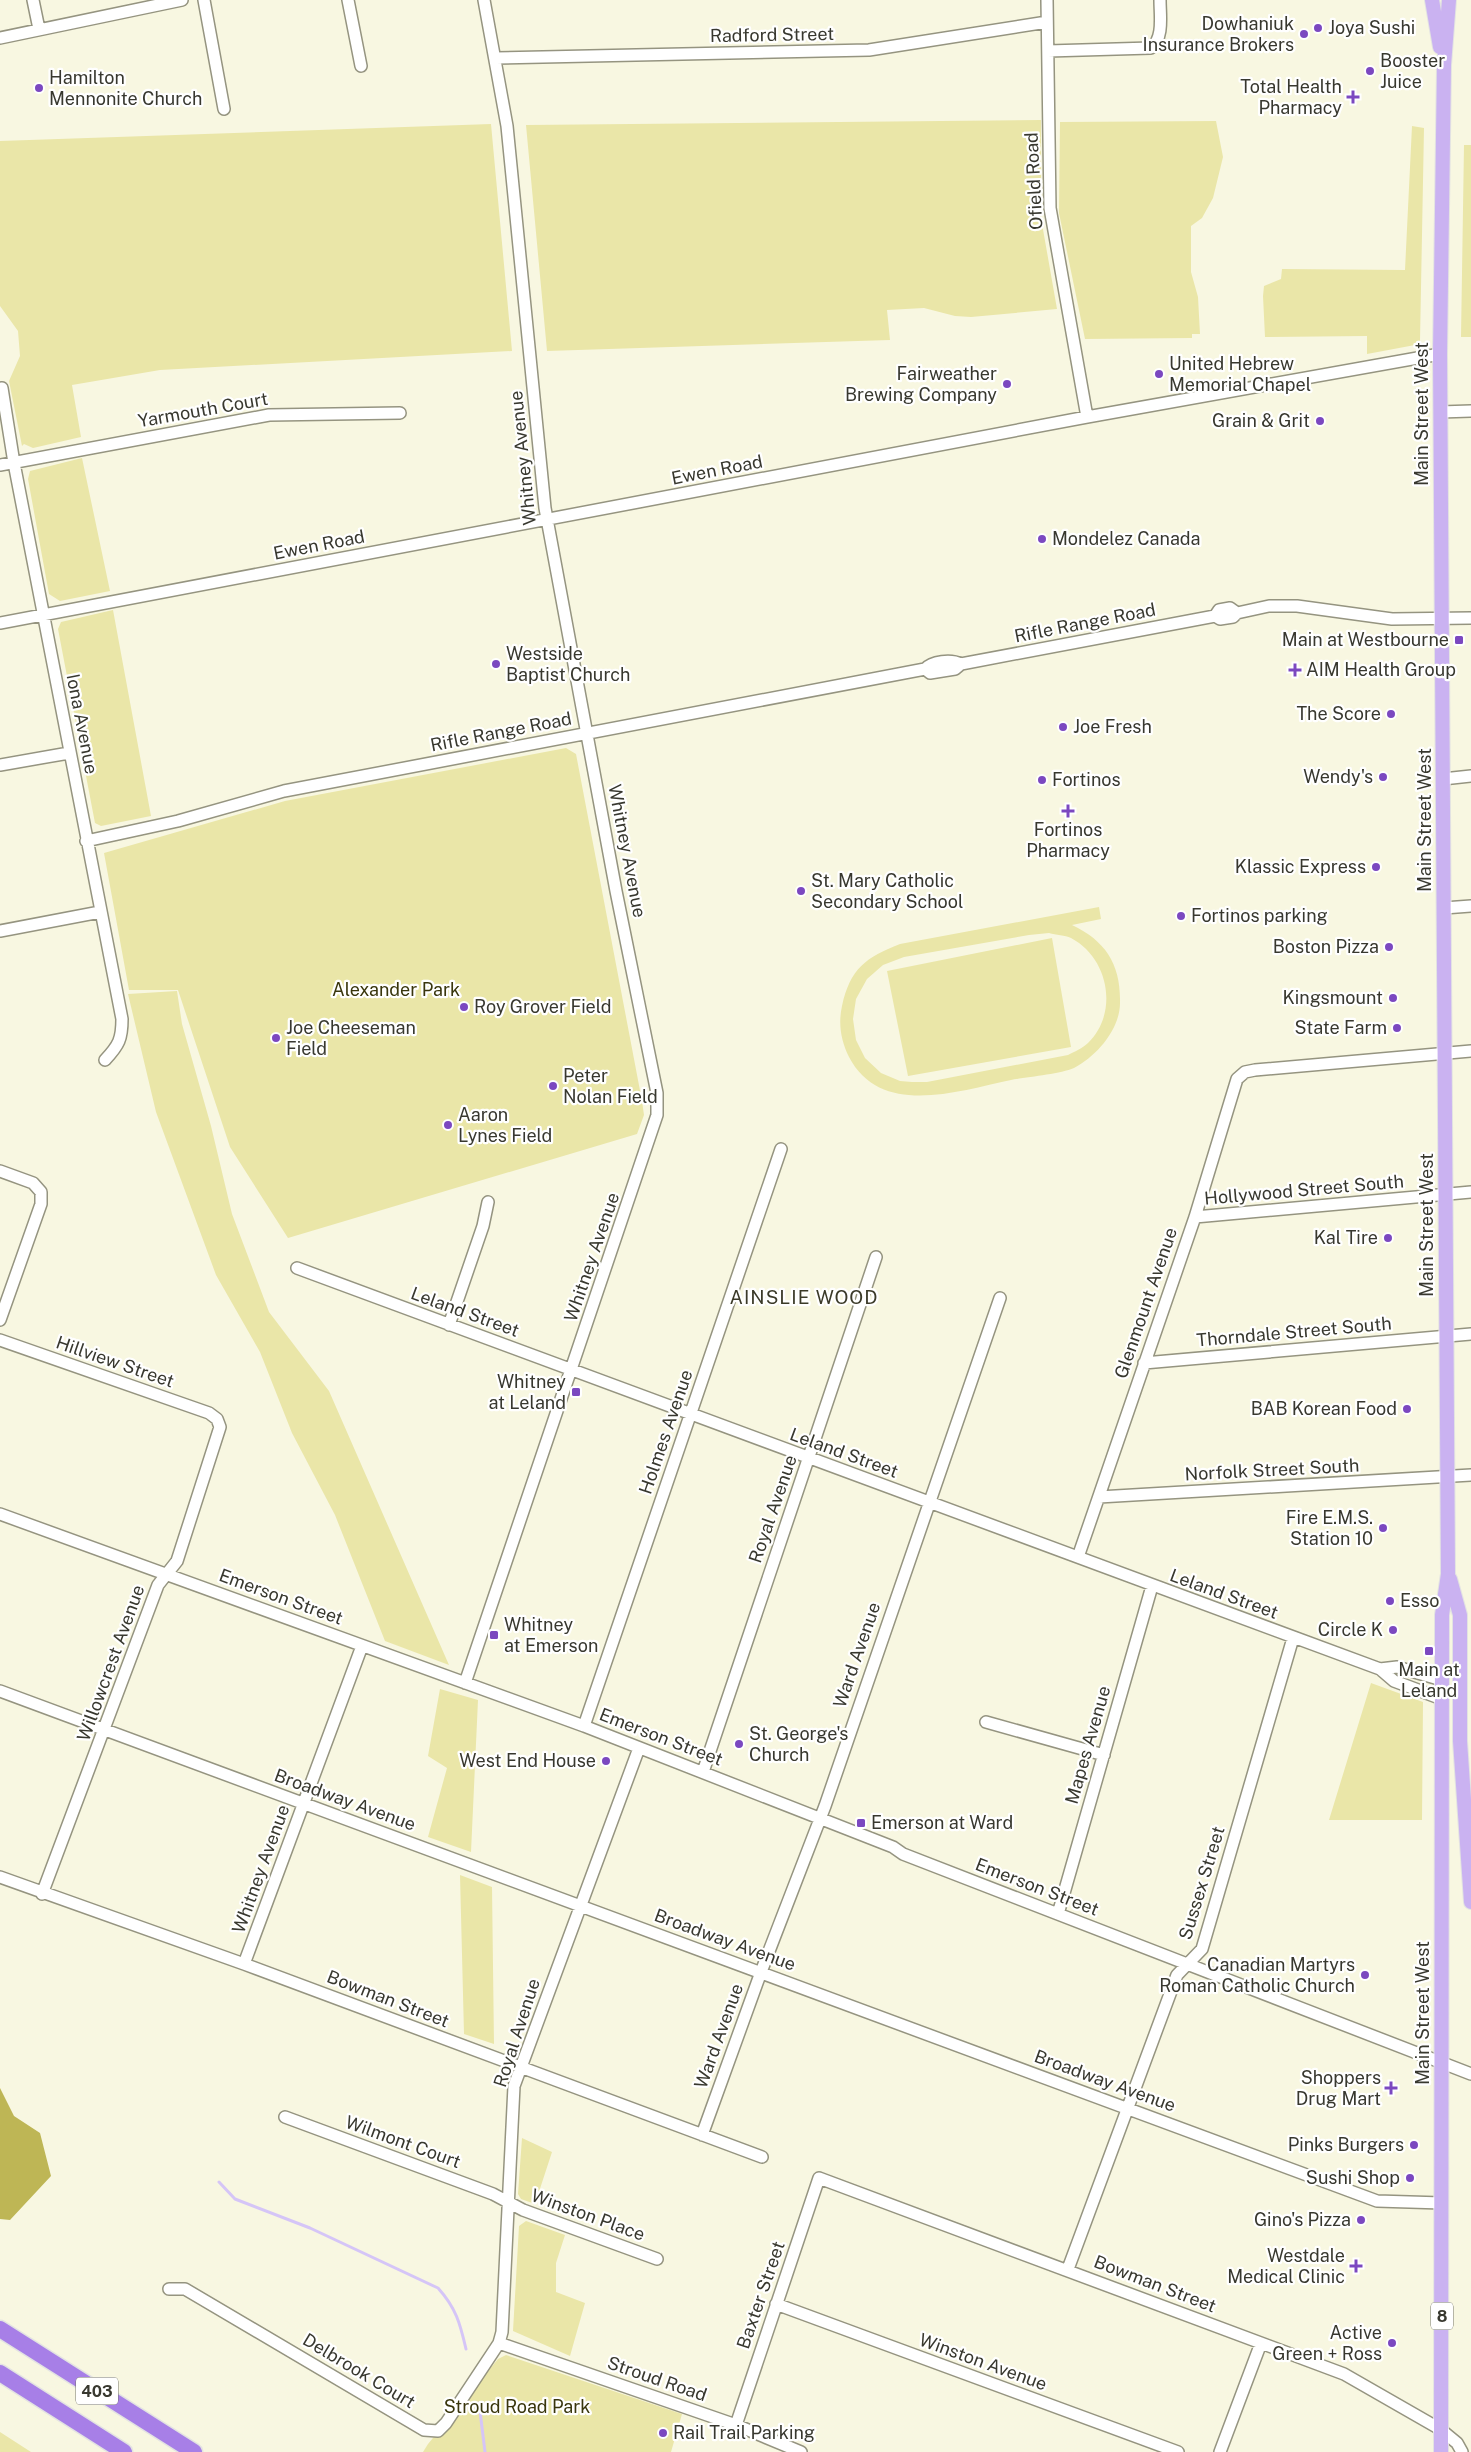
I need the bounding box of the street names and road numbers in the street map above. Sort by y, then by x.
street label: Radford Street [710,23,834,46]
street label: Ofield Road [1020,132,1047,230]
street label: Main Street West [1411,342,1432,486]
street label: Yarmouth Court [136,388,270,431]
street label: Whitney Avenue [505,390,540,526]
street label: Ewen Road [670,450,764,489]
street label: Ewen Road [272,525,366,564]
street label: Rifle Range Road [1013,599,1157,646]
street label: Iona Avenue [62,672,102,776]
street label: Rifle Range Road [429,708,573,755]
street label: Main Street West [1414,748,1435,892]
street label: Whitney Avenue [604,783,651,919]
street label: Main Street West [1416,1153,1437,1297]
street label: Hollywood Street South [1203,1170,1405,1209]
street label: Whitney Avenue [560,1189,623,1324]
street label: Glenmount Avenue [1110,1225,1181,1381]
street label: Leland Street [408,1282,522,1341]
street label: Thorndale Street South [1196,1313,1392,1350]
street label: Hillview Street [54,1332,177,1392]
street label: Holmes Avenue [634,1367,697,1497]
street label: Leland Street [787,1423,901,1482]
street label: Royal Avenue [744,1452,801,1566]
street label: Norfolk Street South [1184,1454,1360,1485]
street label: Emerson Street [216,1564,346,1629]
street label: Leland Street [1167,1564,1281,1623]
street label: Willowcrest Avenue [73,1582,149,1744]
street label: Ward Avenue [829,1599,884,1710]
street label: Mapes Avenue [1061,1683,1114,1806]
street label: Emerson Street [597,1703,726,1770]
street label: Broadway Avenue [272,1764,419,1835]
street label: Whitney Avenue [228,1802,294,1936]
street label: Sussex Street [1174,1824,1229,1942]
street label: Emerson Street [973,1853,1102,1920]
street label: Broadway Avenue [652,1904,799,1975]
street label: Main Street West [1412,1941,1433,2085]
street label: Bowman Street [324,1966,452,2031]
street label: Royal Avenue [489,1976,544,2090]
street label: Ward Avenue [690,1980,747,2091]
street label: Broadway Avenue [1032,2045,1179,2116]
street label: Wilmont Court [343,2111,464,2172]
street label: Winston Place [529,2184,648,2245]
street label: Baxter Street [732,2238,789,2351]
street label: Bowman Street [1091,2251,1219,2316]
road number: 8 [1431,2302,1453,2330]
street label: Delbrook Court [299,2329,419,2412]
street label: Winston Avenue [916,2329,1050,2394]
street label: Stroud Road [605,2352,710,2405]
road number: 403 [76,2378,118,2404]

